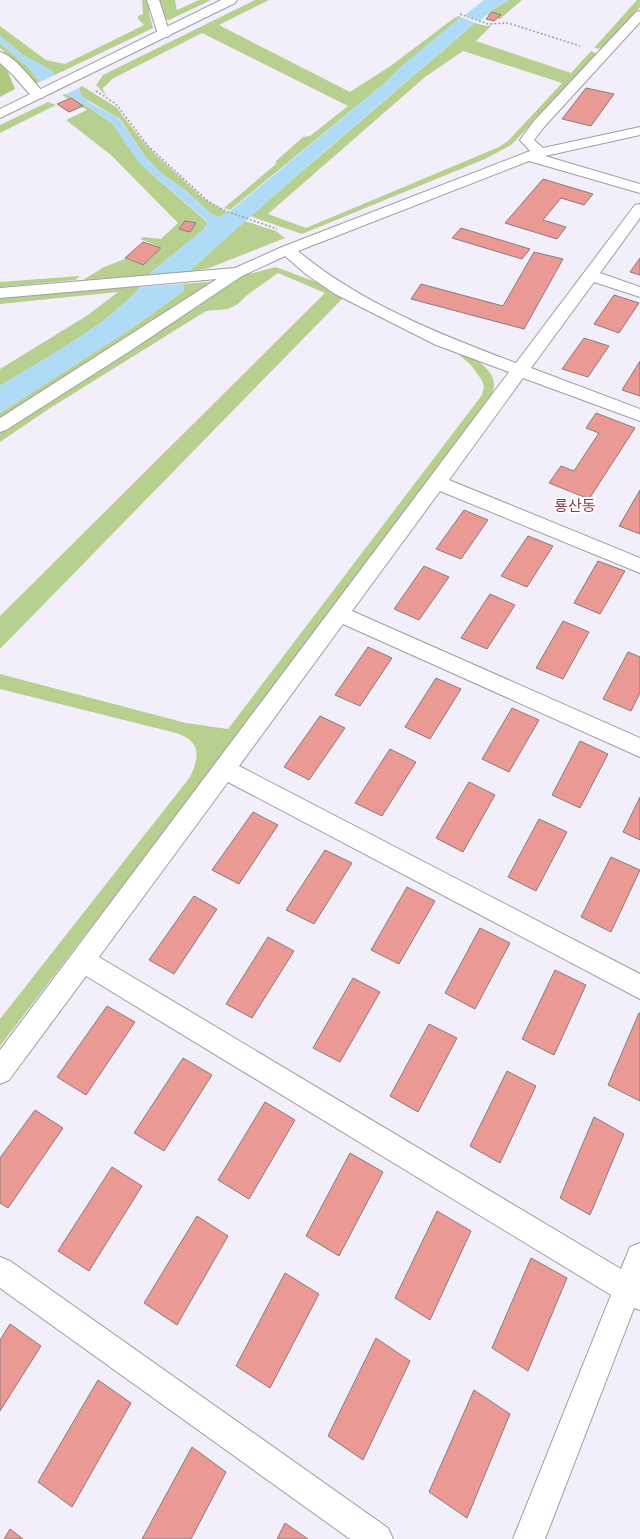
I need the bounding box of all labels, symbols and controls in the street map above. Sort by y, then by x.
district label: 룡산동 [554,496,596,514]

